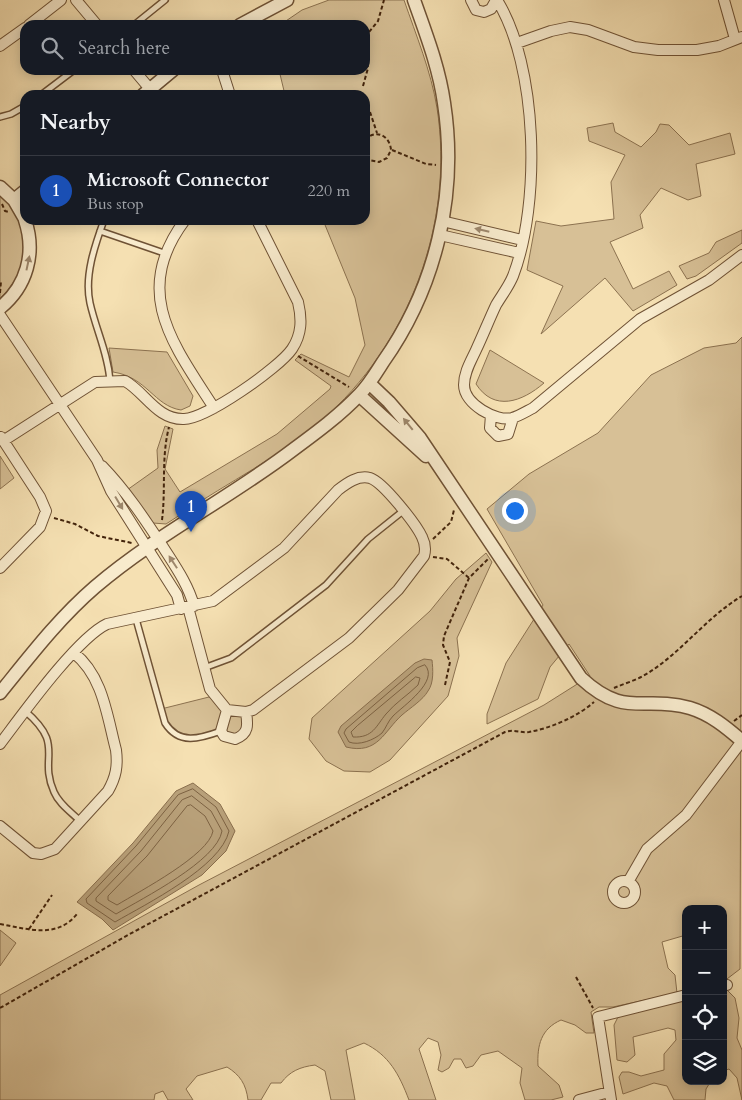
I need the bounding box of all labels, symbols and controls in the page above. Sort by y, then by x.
search box [20,20,370,75]
icon: search [38,34,66,62]
text: Search here [78,35,170,61]
text: Nearby [40,108,111,137]
text: Microsoft Connector [87,167,269,193]
text: 1 [52,180,60,202]
text: 220 m [308,180,350,202]
text: Bus stop [87,193,144,215]
one-way arrow [475,226,490,234]
one-way arrow [24,255,32,270]
one-way arrow [403,418,414,431]
pin: 1 [175,491,207,532]
one-way arrow [114,496,123,510]
your location [502,498,528,524]
one-way arrow [168,556,178,569]
map controls [682,905,727,1085]
button: + [682,905,727,950]
button: − [682,950,727,995]
button: locate [682,995,727,1040]
button: layers [682,1040,727,1085]

